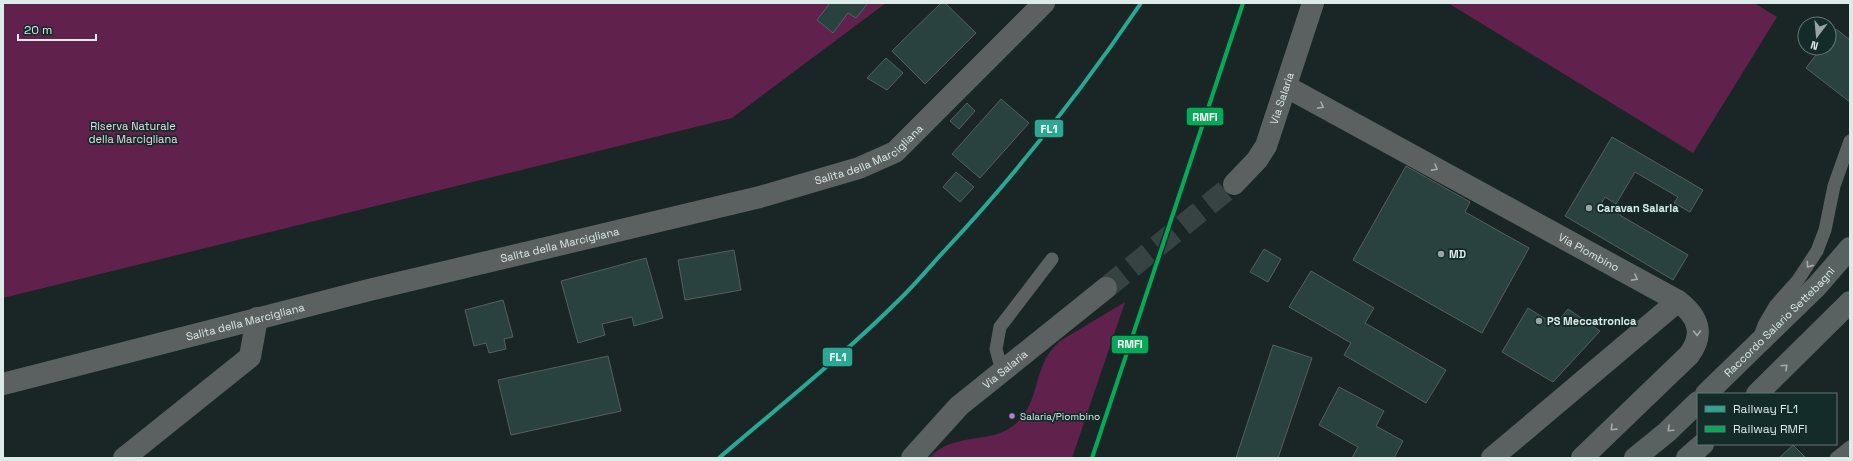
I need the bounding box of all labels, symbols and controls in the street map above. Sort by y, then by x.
scale bar [18,16,96,42]
north arrow [1797,16,1837,56]
text: 20 m [24,22,52,38]
text: N [1809,38,1820,53]
street label: Via Salaria [1267,70,1297,126]
one-way arrow [1317,101,1324,108]
line badge: RMFI [1186,107,1224,126]
text: RMFI [1192,110,1218,124]
park label: Riserva Naturale della Marcigliana [88,119,178,146]
line badge: FL1 [1034,119,1064,138]
street label: Salita della Marcigliana [813,121,926,188]
text: FL1 [1041,122,1057,136]
one-way arrow [1431,164,1438,171]
place label: Caravan Salaria [1597,201,1679,215]
marker: Caravan Salaria [1584,203,1594,213]
street label: Salita della Marcigliana [499,224,621,266]
street label: Via Piombino [1556,230,1622,275]
place label: MD [1449,247,1466,261]
marker: MD [1436,249,1446,259]
one-way arrow [1807,261,1814,268]
street label: Raccordo Salario Settebagni [1721,263,1838,380]
one-way arrow [1631,273,1638,280]
street label: Salita della Marcigliana [184,300,307,344]
place label: PS Meccatronica [1547,314,1637,328]
marker: PS Meccatronica [1534,316,1544,326]
one-way arrow [1693,330,1701,336]
line badge: RMFI [1111,335,1149,354]
text: RMFI [1117,337,1143,351]
street label: Via Salaria [980,346,1031,391]
line badge: FL1 [822,347,853,367]
text: FL1 [830,350,846,364]
one-way arrow [1780,365,1788,372]
legend [1697,393,1837,445]
text: Railway FL1 [1733,401,1798,417]
place label: Salaria/Piombino [1020,410,1100,423]
marker: Salaria/Piombino [1007,411,1017,421]
text: Railway RMFI [1733,421,1807,437]
one-way arrow [1610,423,1618,431]
one-way arrow [1667,424,1675,431]

